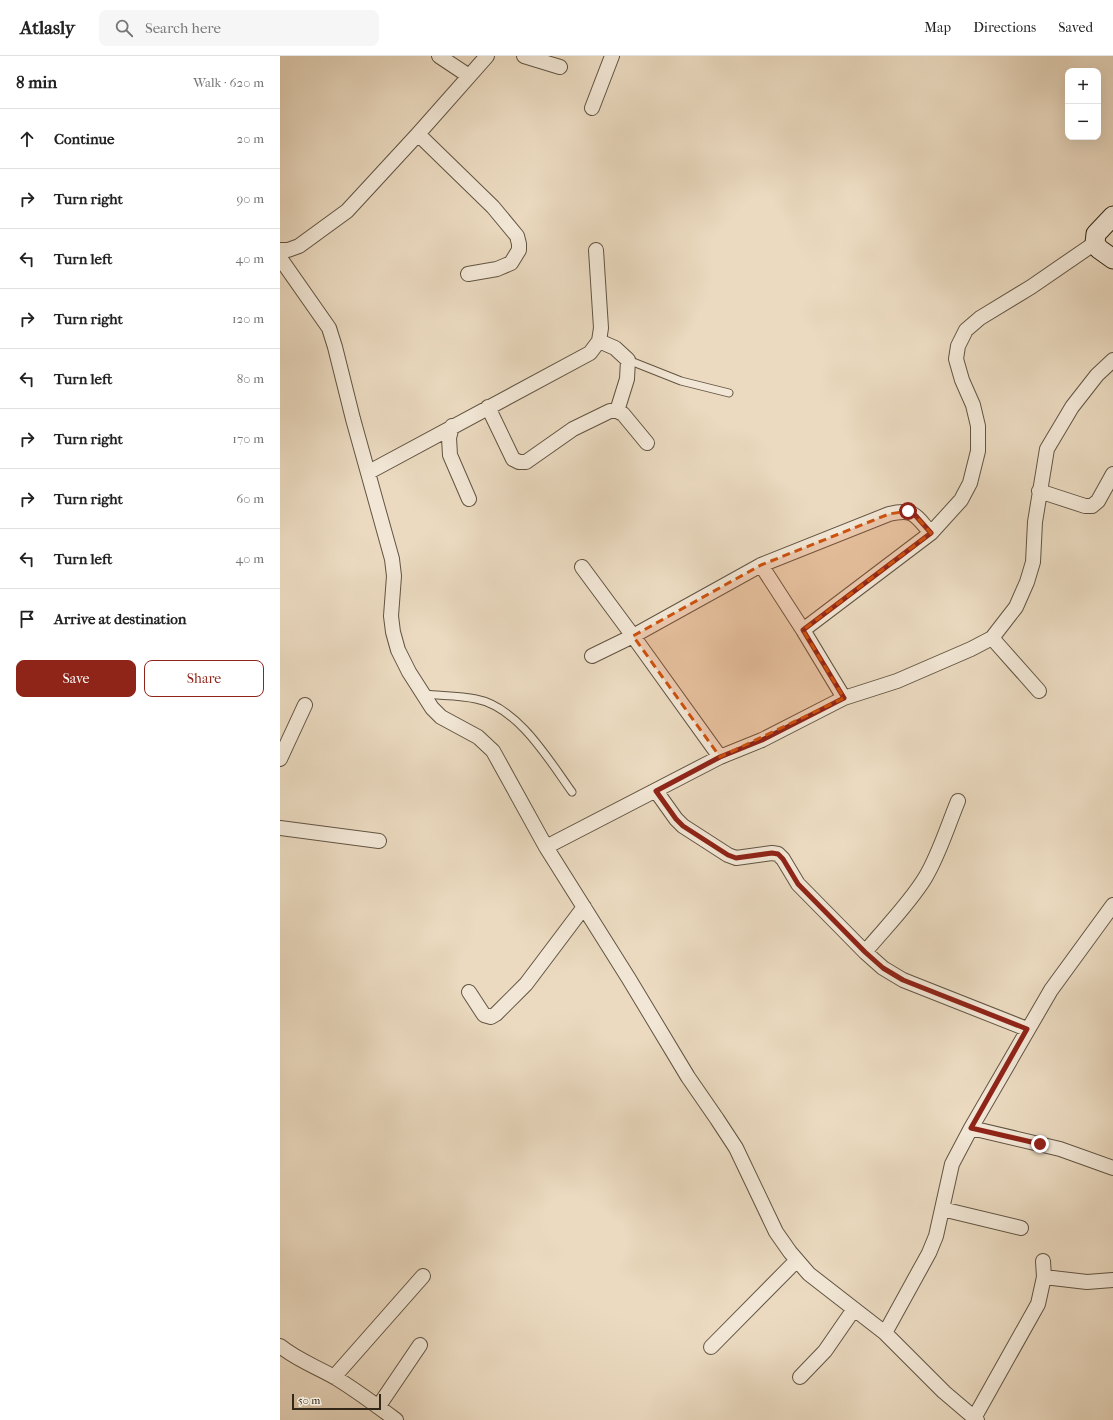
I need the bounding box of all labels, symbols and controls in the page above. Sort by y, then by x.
search box [99,10,379,46]
text: Atlasly [20,17,75,39]
icon: search [113,17,135,39]
text: Search here [145,19,221,37]
text: Map [924,19,951,36]
text: Directions [973,19,1036,36]
text: Saved [1058,19,1093,36]
map controls [1065,68,1101,140]
button: + [1065,68,1101,104]
text: 8 min [16,72,57,92]
text: Walk · 620 m [193,75,264,90]
button: − [1065,104,1101,140]
icon: ahead [16,128,38,150]
text: Continue [54,130,114,148]
text: 20 m [237,131,264,146]
icon: right [16,188,38,210]
text: Turn right [54,190,123,208]
text: 90 m [236,191,264,206]
icon: left [16,248,38,270]
text: Turn left [54,250,112,268]
text: 40 m [236,251,264,266]
icon: right [16,308,38,330]
text: Turn right [54,310,123,328]
text: 120 m [232,311,264,326]
icon: left [16,368,38,390]
text: Turn left [54,370,112,388]
text: 80 m [237,371,264,386]
icon: right [16,428,38,450]
text: Turn right [54,430,123,448]
text: 170 m [232,431,264,446]
icon: right [16,488,38,510]
text: Turn right [54,490,123,508]
text: 60 m [236,491,264,506]
route start [899,502,917,520]
icon: left [16,548,38,570]
text: Turn left [54,550,112,568]
text: 40 m [236,551,264,566]
icon: arrive [16,608,38,630]
text: Arrive at destination [54,610,186,628]
button: Save [16,660,136,697]
button: Share [144,660,264,697]
route end [1031,1135,1049,1153]
scale bar [292,1392,381,1411]
text: 50 m [298,1394,320,1407]

